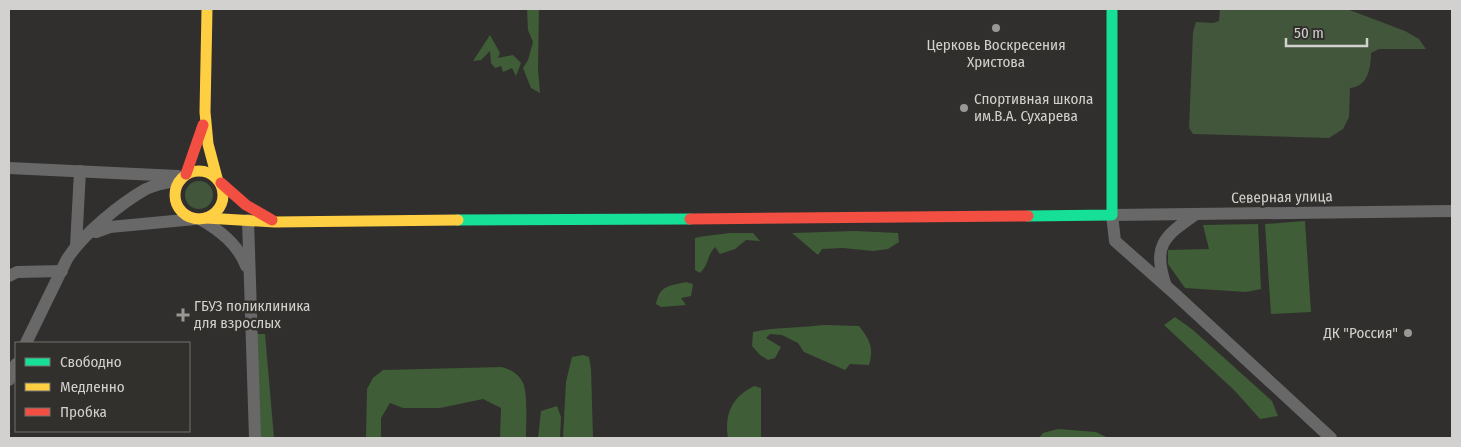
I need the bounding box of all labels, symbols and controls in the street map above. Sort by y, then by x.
scale bar [1286,15,1367,47]
marker: Церковь Воскресения Христова [990,22,1002,34]
text: 50 m [1294,24,1324,42]
place label: Церковь Воскресения Христова [926,36,1066,71]
place label: Спортивная школа им.В.А. Сухарева [974,90,1093,125]
marker: Спортивная школа им.В.А. Сухарева [958,102,970,114]
street label: Северная улица [1231,187,1333,207]
place label: ГБУЗ поликлиника для взрослых [194,297,310,332]
marker: ГБУЗ поликлиника для взрослых [176,308,190,322]
place label: ДК "Россия" [1322,324,1398,342]
marker: ДК "Россия" [1402,327,1414,339]
legend [15,342,190,432]
text: Свободно [60,353,122,371]
text: Медленно [60,378,125,396]
text: Пробка [60,403,107,421]

